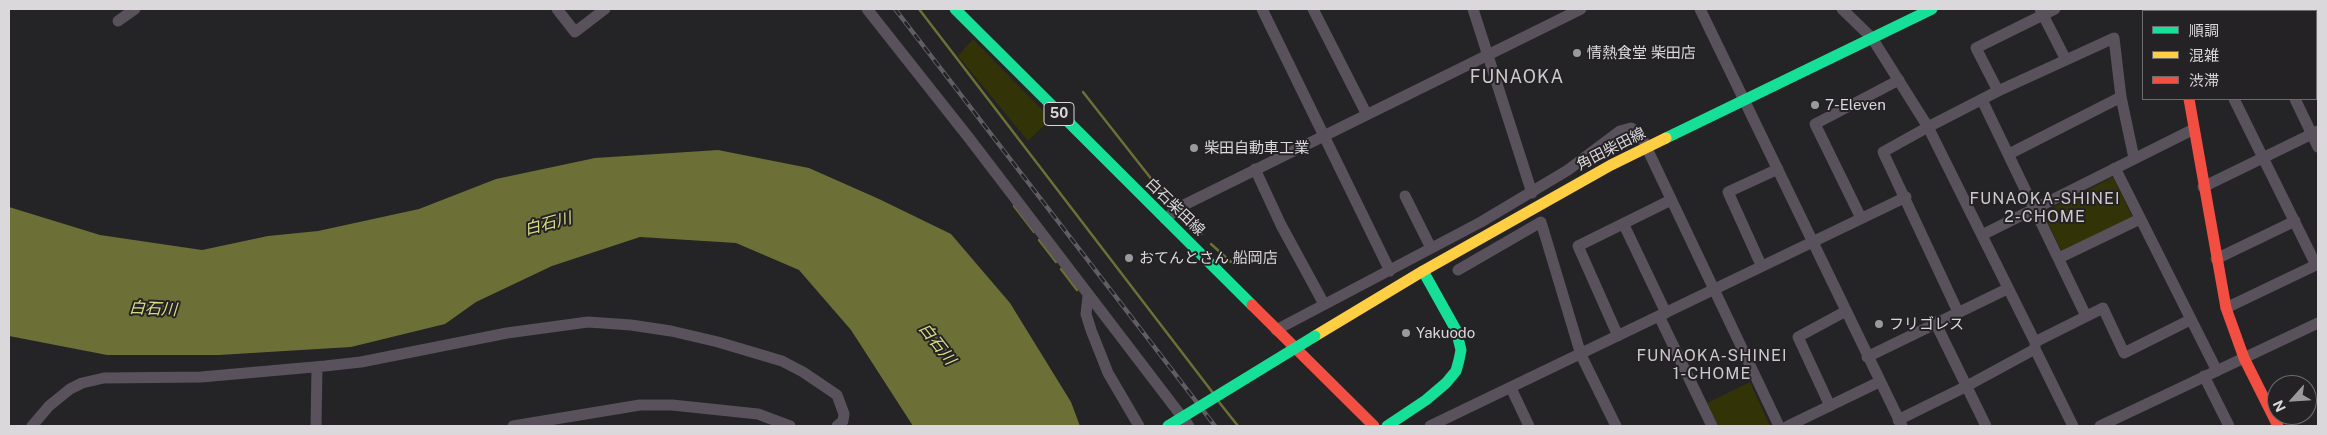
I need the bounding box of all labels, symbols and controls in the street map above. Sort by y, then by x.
legend [2142,10,2317,100]
text: 順調 [2189,22,2219,39]
place label: 情熱食堂 柴田店 [1587,44,1696,62]
marker: 情熱食堂 柴田店 [1571,47,1583,59]
text: 混雑 [2189,47,2219,64]
district label: FUNAOKA [1469,66,1565,88]
text: 渋滞 [2189,72,2219,89]
place label: 7-Eleven [1825,96,1886,114]
marker: 7-Eleven [1809,99,1821,111]
road number: 50 [1044,102,1074,126]
street label: 角田柴田線 [1574,124,1648,174]
place label: 柴田自動車工業 [1204,139,1309,157]
marker: 柴田自動車工業 [1188,142,1200,154]
street label: 白石柴田線 [1142,174,1208,240]
district label: FUNAOKA-SHINEI 2-CHOME [1968,189,2122,227]
water label: 白石川 [522,209,574,239]
place label: おてんとさん 船岡店 [1139,249,1278,267]
marker: おてんとさん 船岡店 [1123,252,1135,264]
water label: 白石川 [129,298,177,320]
place label: フリゴレス [1889,315,1964,333]
marker: フリゴレス [1873,318,1885,330]
water label: 白石川 [915,319,959,369]
place label: Yakuodo [1416,324,1475,342]
marker: Yakuodo [1400,327,1412,339]
district label: FUNAOKA-SHINEI 1-CHOME [1635,346,1789,384]
north arrow [2267,375,2317,425]
text: N [2270,398,2289,415]

